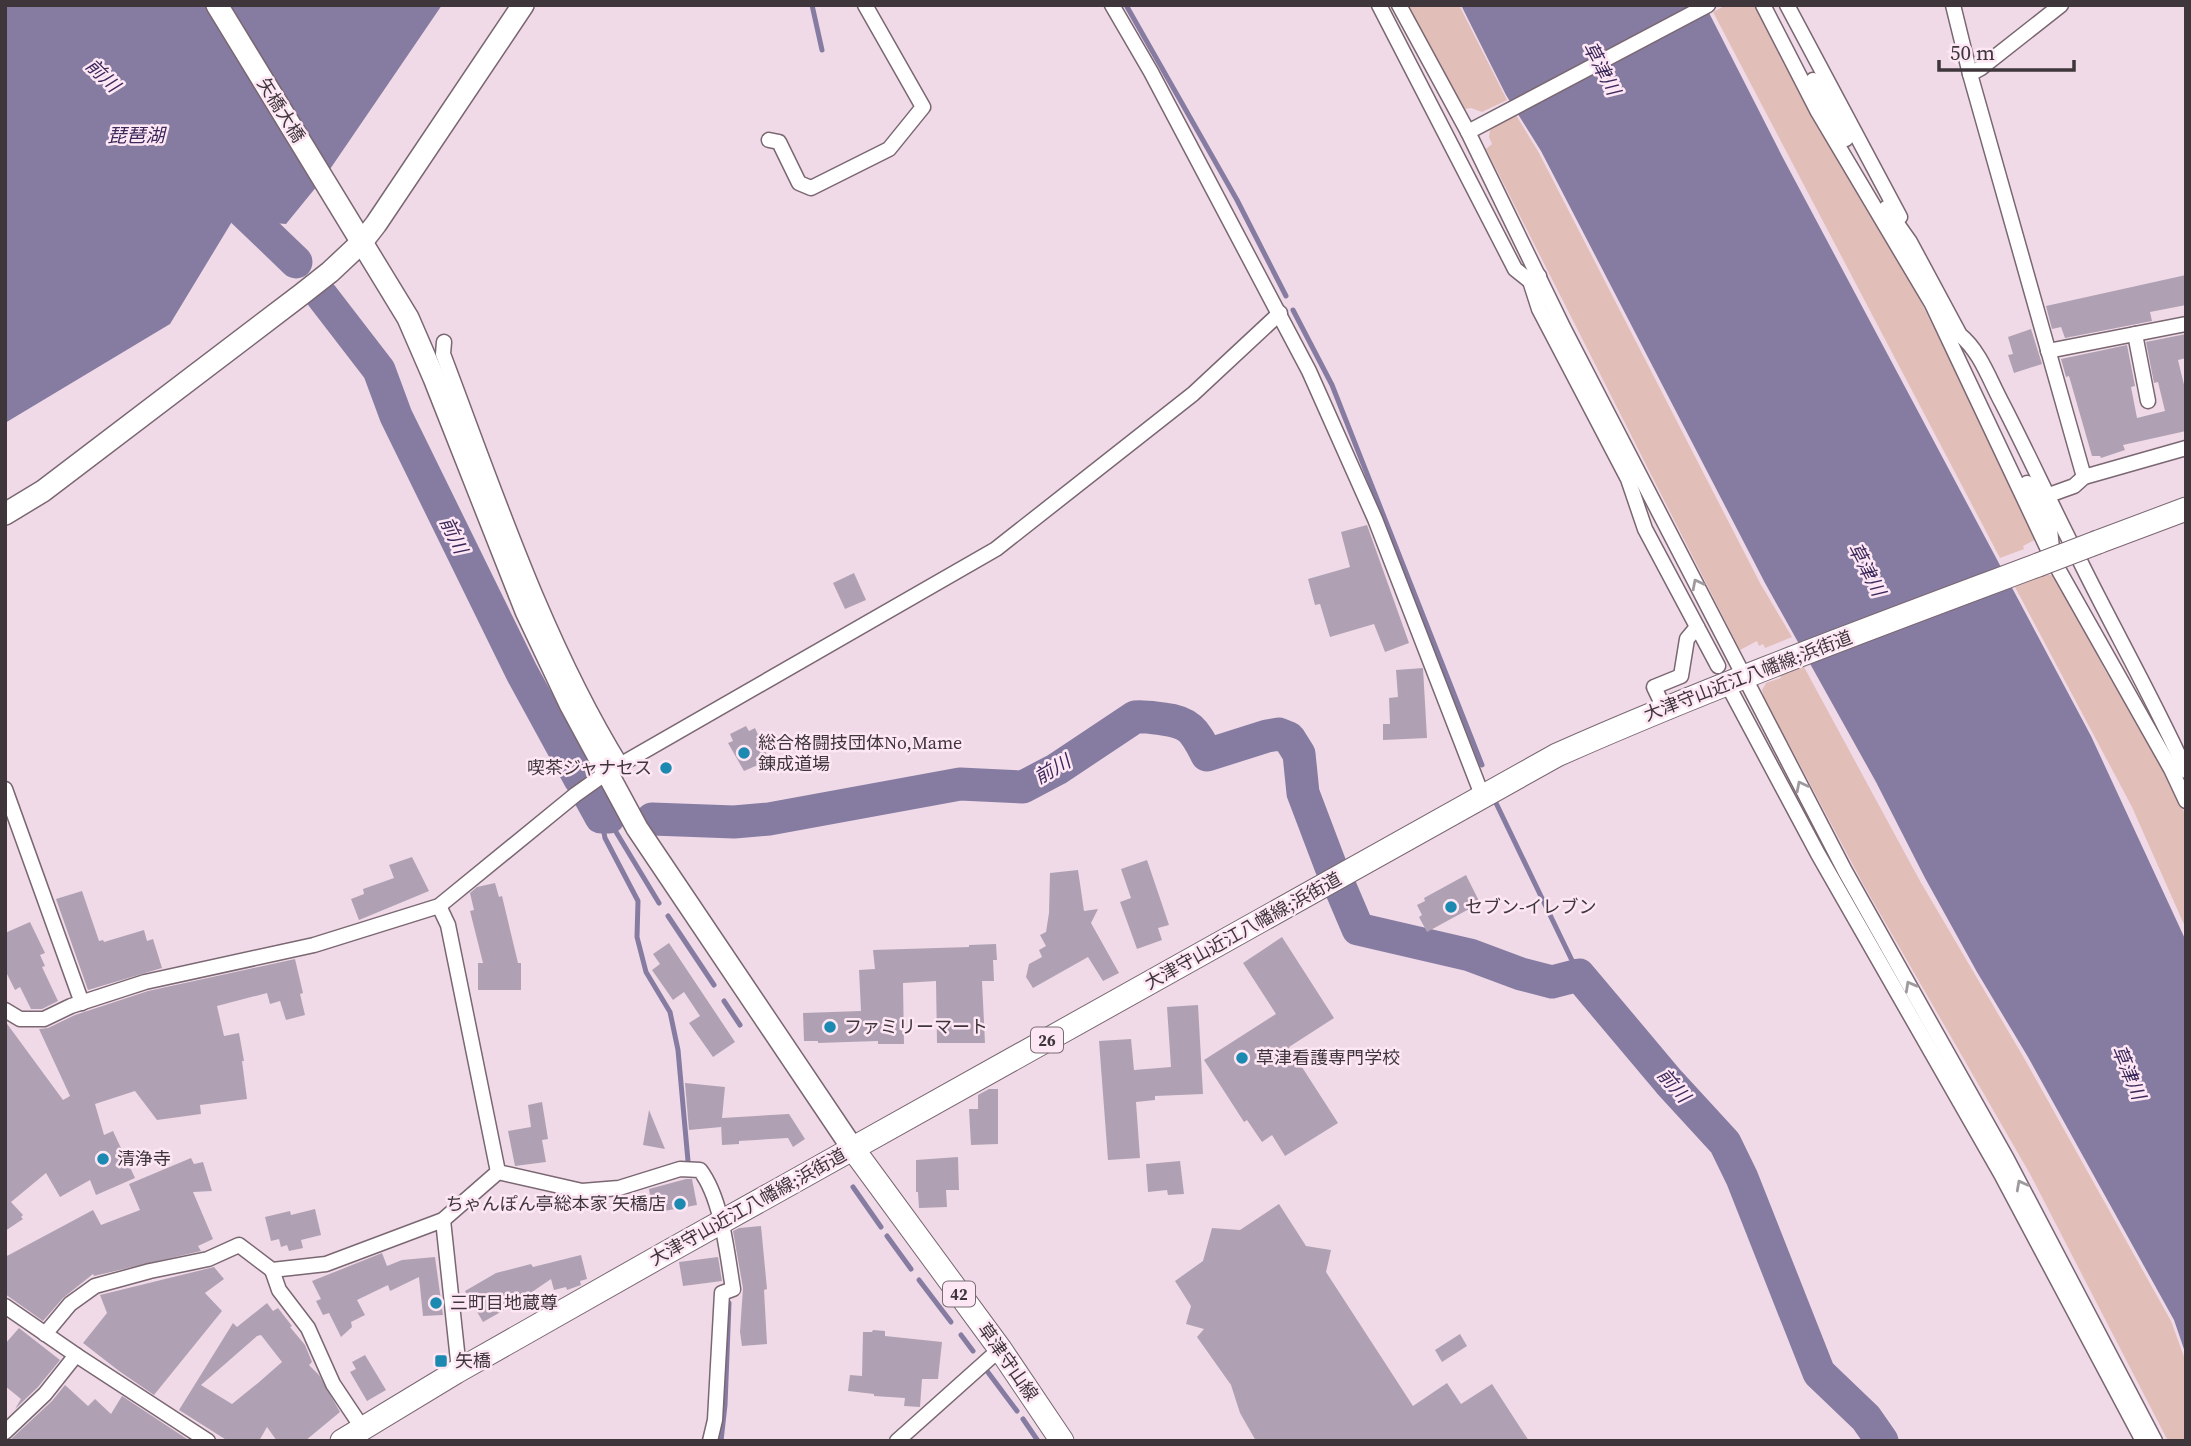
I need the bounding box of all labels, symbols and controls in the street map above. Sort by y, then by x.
scale bar [1939,28,2074,72]
water label: 草津川 [1577,37,1628,101]
text: 50 m [1950,38,1995,67]
water label: 前川 [80,52,127,99]
street label: 矢橋大橋 [252,73,311,147]
water label: 琵琶湖 [107,122,167,148]
water label: 前川 [434,512,475,560]
water label: 草津川 [1842,538,1893,602]
one-way arrow [1691,579,1705,591]
street label: 大津守山近江八幡線;浜街道 [1640,624,1856,727]
place label: 総合格闘技団体No,Mame 錬成道場 [758,730,962,776]
marker: 総合格闘技団体No,Mame 錬成道場 [736,745,752,761]
water label: 前川 [1029,747,1077,790]
place label: 喫茶ジャナセス [527,755,652,780]
marker: 喫茶ジャナセス [658,760,674,776]
one-way arrow [1796,781,1810,793]
street label: 大津守山近江八幡線;浜街道 [1140,866,1346,995]
place label: セブン-イレブン [1465,894,1597,919]
marker: セブン-イレブン [1443,899,1459,915]
one-way arrow [1905,981,1918,994]
place label: ファミリーマート [844,1014,988,1039]
marker: ファミリーマート [822,1019,838,1035]
road number: 26 [1031,1028,1063,1052]
water label: 草津川 [2106,1041,2153,1105]
place label: 草津看護専門学校 [1256,1045,1400,1070]
marker: 草津看護専門学校 [1234,1050,1250,1066]
water label: 前川 [1652,1062,1698,1109]
street label: 大津守山近江八幡線;浜街道 [645,1142,851,1271]
place label: 清浄寺 [117,1146,171,1171]
marker: 清浄寺 [95,1151,111,1167]
one-way arrow [2015,1180,2029,1192]
place label: ちゃんぽん亭総本家 矢橋店 [446,1191,666,1216]
marker: ちゃんぽん亭総本家 矢橋店 [672,1196,688,1212]
road number: 42 [943,1282,975,1306]
place label: 三町目地蔵尊 [450,1290,558,1315]
marker: 三町目地蔵尊 [428,1295,444,1311]
street label: 草津守山線 [972,1318,1044,1406]
place label: 矢橋 [455,1348,491,1373]
marker: 矢橋 [433,1353,449,1369]

